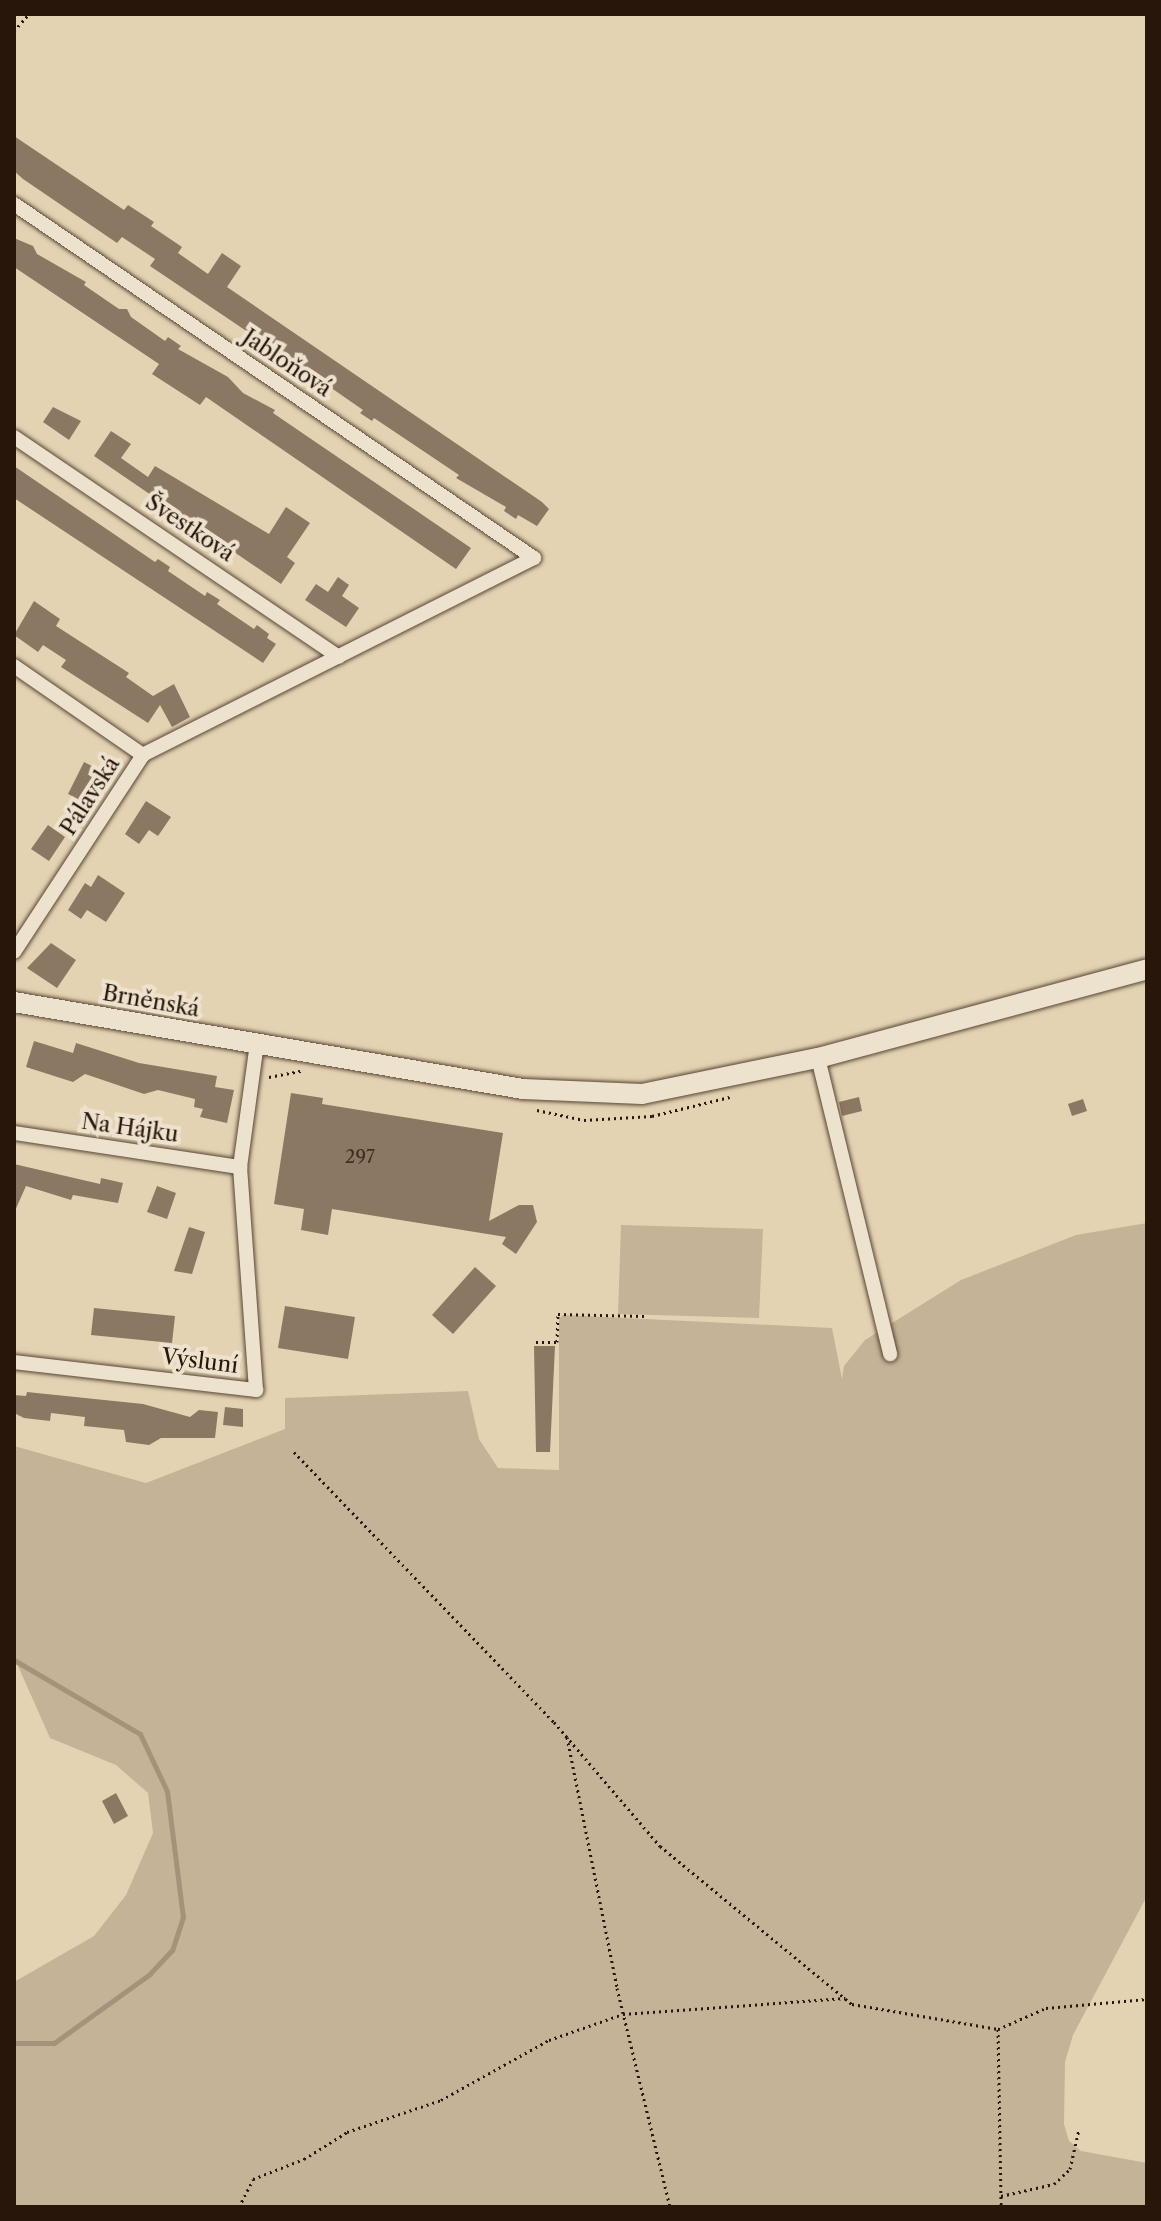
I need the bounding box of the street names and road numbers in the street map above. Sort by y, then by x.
street label: Jabloňová [237,324,337,402]
street label: Švestková [141,489,239,567]
street label: Pálavská [55,752,125,840]
street label: Brněnská [101,980,201,1022]
street label: Na Hájku [80,1108,180,1148]
street label: Výsluní [160,1343,240,1379]

